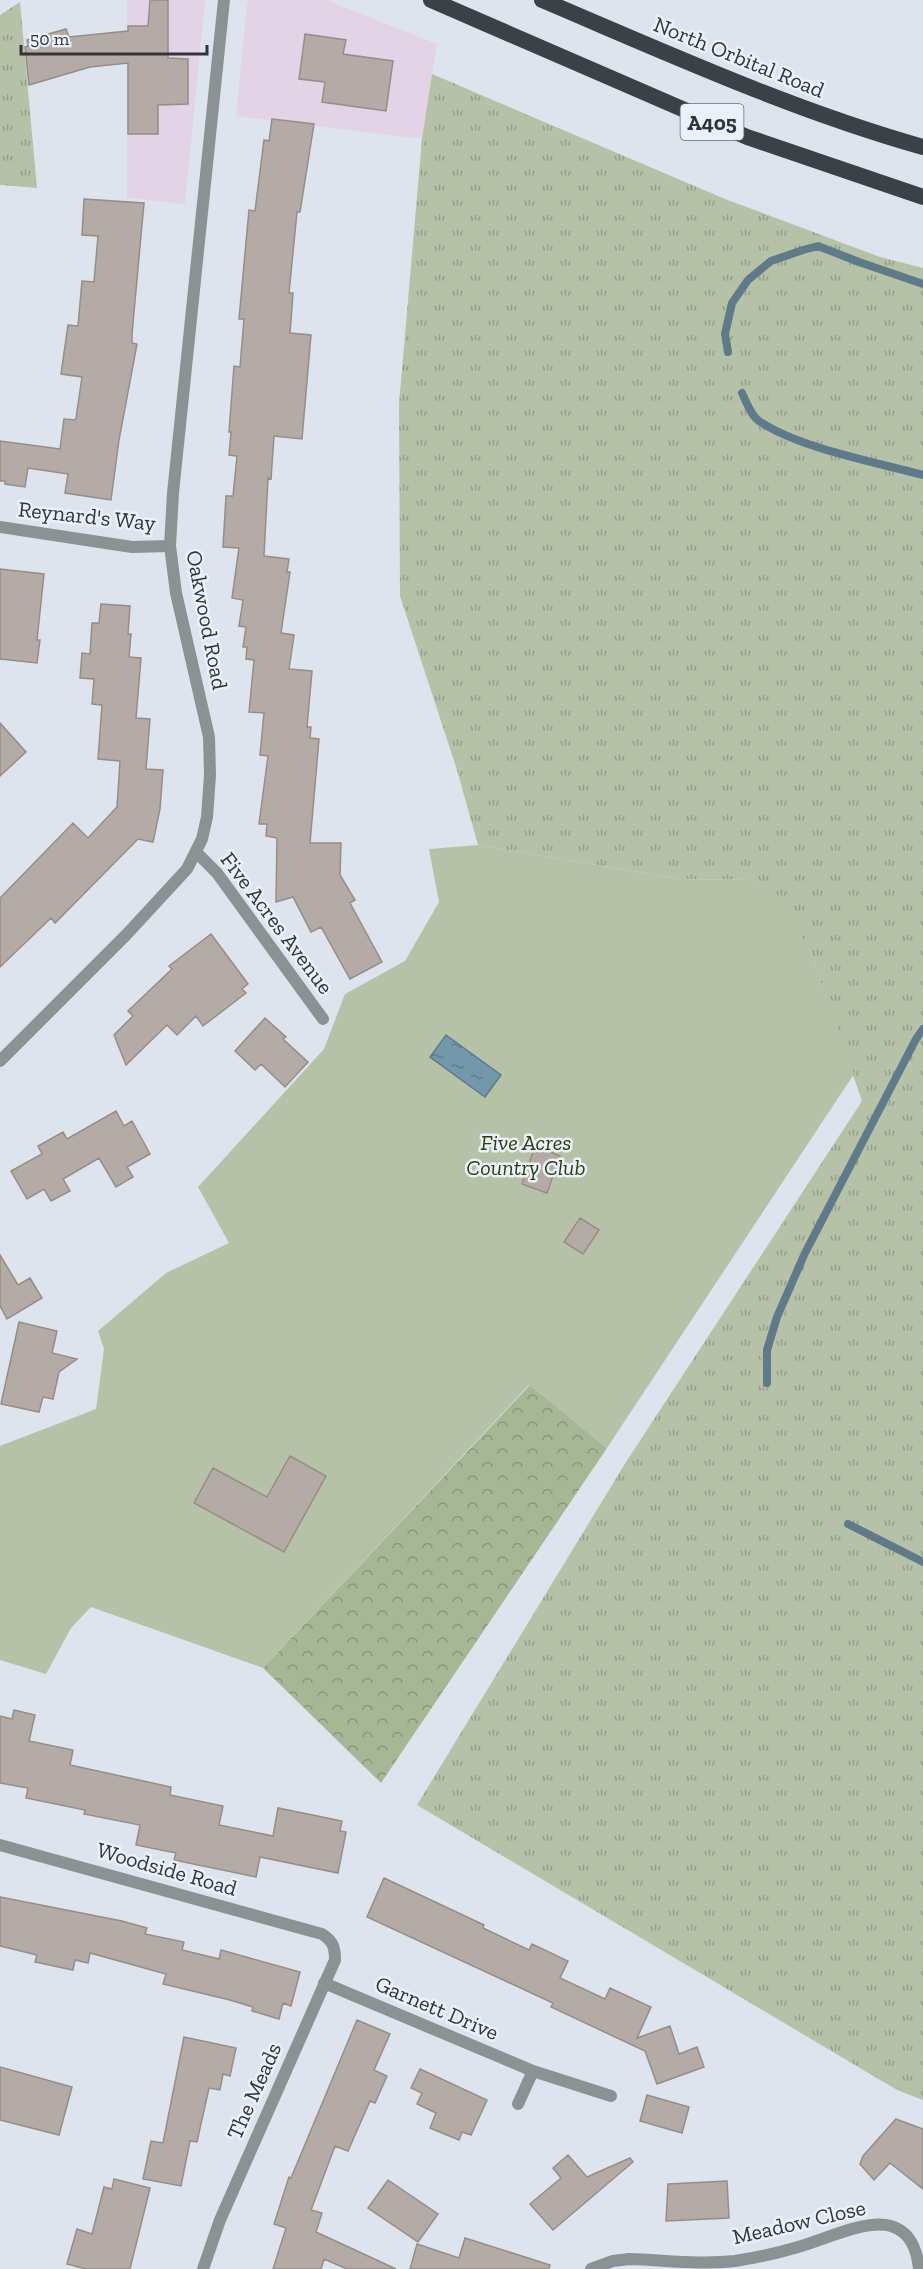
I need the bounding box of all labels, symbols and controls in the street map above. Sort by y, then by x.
street label: North Orbital Road [650,10,828,104]
scale bar [21,18,207,56]
text: 50 m [30,28,70,50]
road number: A405 [680,104,744,140]
street label: Reynard's Way [17,495,158,537]
street label: Oakwood Road [180,548,234,692]
street label: Five Acres Avenue [215,847,339,999]
park label: Five Acres Country Club [466,1129,586,1181]
street label: Woodside Road [94,1836,240,1902]
street label: Garnett Drive [371,1970,503,2046]
street label: The Meads [221,2039,287,2143]
street label: Meadow Close [730,2194,868,2250]

